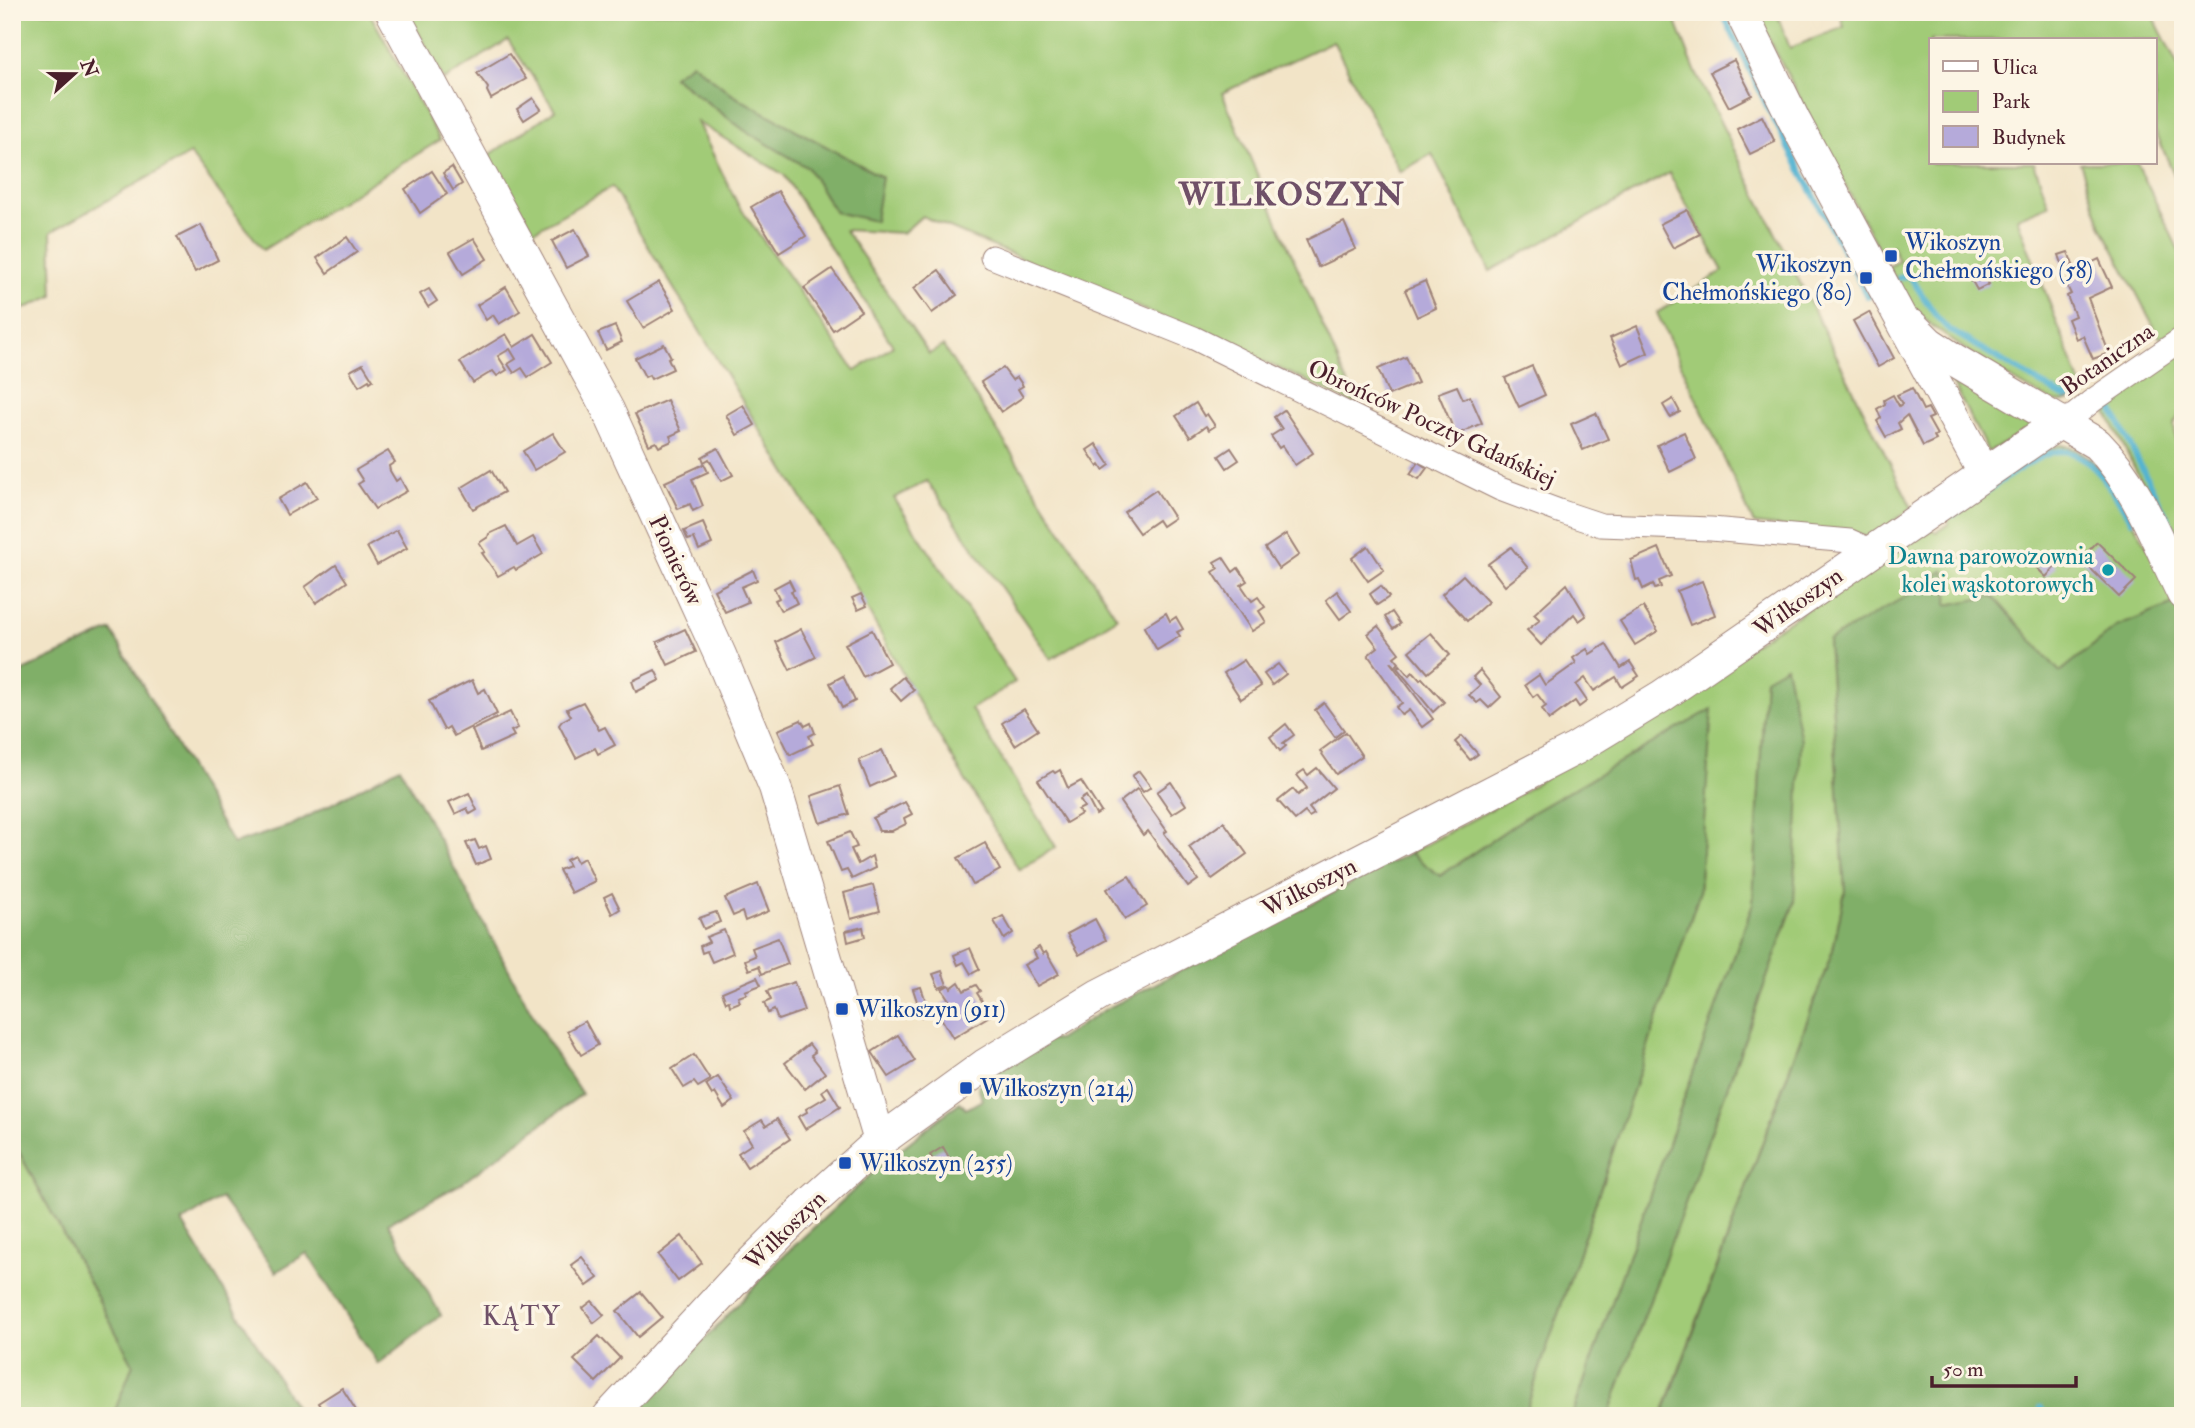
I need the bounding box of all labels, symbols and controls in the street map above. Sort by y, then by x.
north arrow [38,38,108,108]
legend [1929,38,2156,164]
text: Ulica [1992,54,2038,81]
text: N [74,55,104,81]
text: Park [1992,88,2030,115]
text: Budynek [1992,124,2066,151]
district label: WILKOSZYN [1178,175,1405,215]
place label: Wikoszyn Chełmońskiego (58) [1904,227,2093,286]
marker: Wikoszyn Chełmońskiego (58) [1883,248,1899,264]
place label: Wikoszyn Chełmońskiego (80) [1662,249,1852,308]
marker: Wikoszyn Chełmońskiego (80) [1858,270,1874,286]
street label: Botaniczna [2055,315,2161,403]
street label: Obrońców Poczty Gdańskiej [1303,352,1561,495]
street label: Pionierów [641,510,710,611]
place label: Dawna parowozownia kolei wąskotorowych [1888,541,2095,600]
street label: Wilkoszyn [1747,560,1849,645]
marker: Dawna parowozownia kolei wąskotorowych [2100,562,2116,578]
street label: Wilkoszyn [1256,850,1362,925]
place label: Wilkoszyn (911) [855,994,1006,1025]
marker: Wilkoszyn (911) [834,1001,850,1017]
place label: Wilkoszyn (214) [979,1073,1134,1104]
marker: Wilkoszyn (214) [958,1080,974,1096]
place label: Wilkoszyn (255) [858,1148,1013,1179]
marker: Wilkoszyn (255) [837,1155,853,1171]
street label: Wilkoszyn [737,1184,833,1278]
district label: KĄTY [482,1301,562,1333]
scale bar [1932,1344,2076,1388]
text: 50 m [1943,1356,1984,1383]

